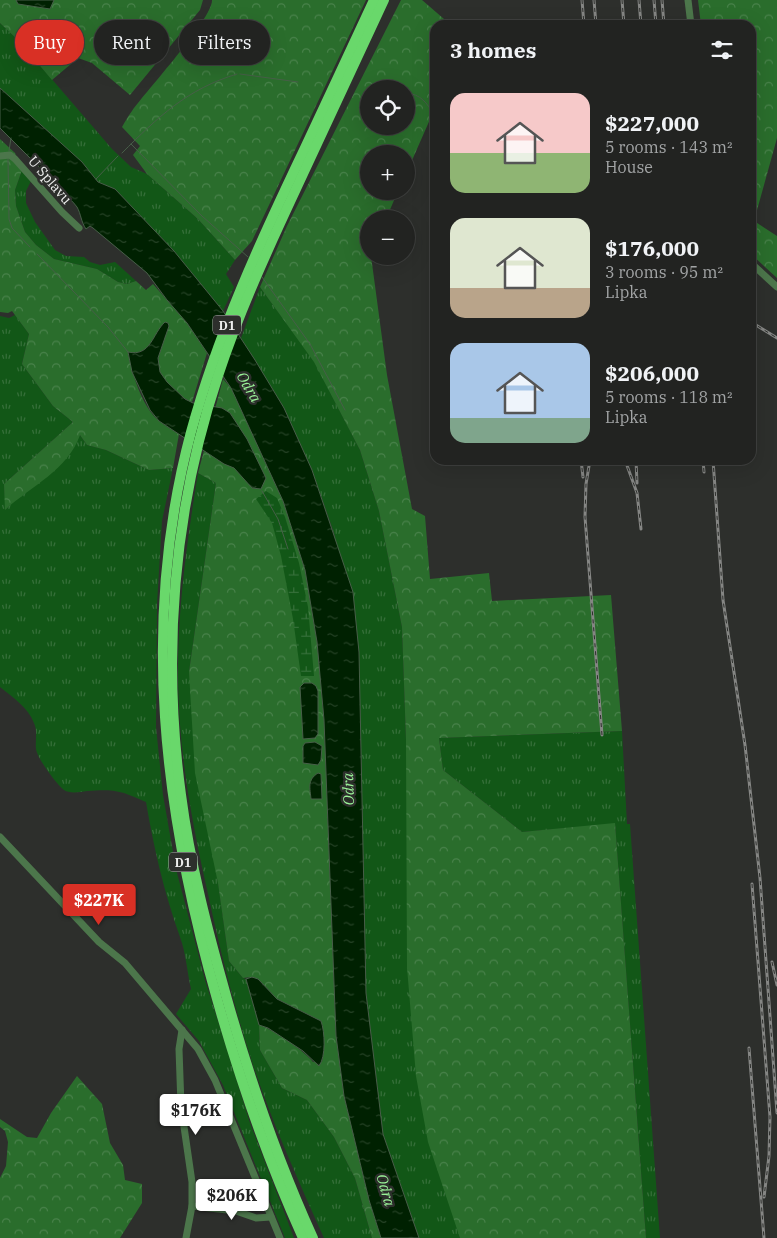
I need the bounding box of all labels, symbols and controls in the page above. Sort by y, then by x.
chip: Buy [15,20,84,65]
chip: Rent [94,20,169,65]
chip: Filters [179,20,270,65]
text: 3 homes [450,36,536,64]
icon: filters [708,36,736,64]
map controls [360,80,415,265]
button: locate [360,80,415,135]
text: $227,000 [605,109,699,137]
icon: home [490,113,550,173]
text: 5 rooms · 143 m² [605,137,733,157]
button: + [360,145,415,200]
street label: U Splavu [24,152,76,208]
text: House [605,157,653,177]
button: − [360,210,415,265]
text: $176,000 [605,234,699,262]
icon: home [490,238,550,298]
text: 3 rooms · 95 m² [605,262,723,282]
text: Lipka [605,282,647,302]
road number: D1 [213,316,241,334]
text: $206,000 [605,359,699,387]
icon: home [490,363,550,423]
water label: Odra [232,368,266,407]
text: 5 rooms · 118 m² [605,387,733,407]
text: Lipka [605,407,647,427]
water label: Odra [338,772,358,806]
road number: D1 [169,852,197,872]
pin: $227K [64,884,134,926]
text: $227K [74,890,124,910]
pin: $176K [161,1094,231,1136]
text: $176K [171,1100,221,1120]
water label: Odra [372,1172,400,1209]
pin: $206K [197,1178,267,1221]
text: $206K [207,1185,257,1205]

